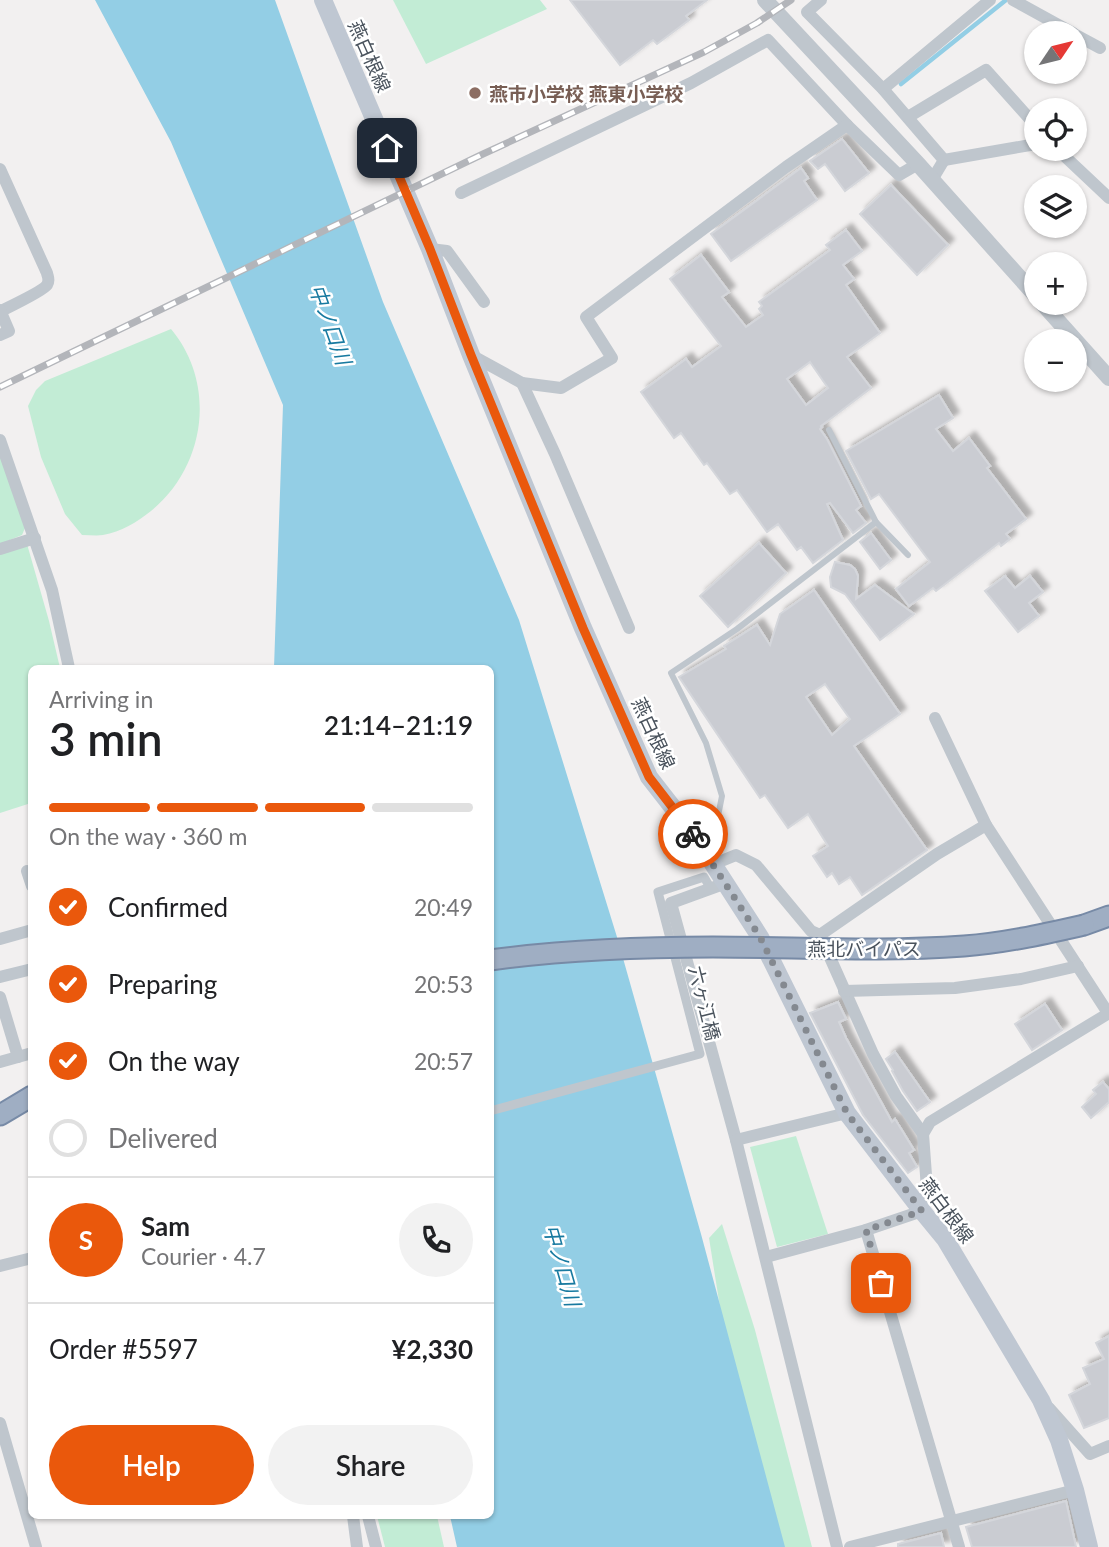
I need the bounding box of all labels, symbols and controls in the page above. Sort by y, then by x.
street label: 燕白根線 [344,17,396,95]
north arrow [1024,21,1087,84]
map controls [1024,21,1087,392]
place label: 燕市小学校 燕東小学校 [489,82,684,105]
marker: 燕市小学校 燕東小学校 [467,85,483,101]
button: locate [1024,98,1087,161]
pin [357,118,417,178]
icon: home [368,129,406,167]
button: layers [1024,175,1087,238]
button: + [1024,252,1087,315]
water label: 中ノ口川 [305,280,358,370]
button: − [1024,329,1087,392]
text: Arriving in [49,685,153,713]
street label: 燕白根線 [628,694,680,772]
text: 21:14–21:19 [324,709,473,741]
text: 3 min [49,711,163,766]
courier [658,799,728,869]
icon: bike [674,815,712,853]
text: On the way · 360 m [49,822,248,850]
icon: check [49,888,87,926]
text: Confirmed [108,891,228,923]
text: 20:49 [414,893,473,921]
street label: 燕北バイパス [807,937,921,960]
street label: 六ヶ江橋 [685,963,725,1043]
icon: check [49,965,87,1003]
text: Preparing [108,968,217,1000]
text: 20:53 [414,970,473,998]
icon: check [49,1042,87,1080]
text: On the way [108,1045,240,1077]
text: 20:57 [414,1047,473,1075]
text: Delivered [108,1122,218,1154]
street label: 燕白根線 [915,1173,979,1247]
button: phone [399,1203,473,1277]
text: Sam [141,1210,190,1242]
water label: 中ノ口川 [539,1221,587,1311]
text: S [79,1224,93,1256]
text: Courier · 4.7 [141,1242,266,1270]
pin [851,1253,911,1313]
icon: bag [862,1264,900,1302]
text: Order #5597 [49,1333,198,1365]
text: ¥2,330 [392,1333,473,1365]
button: Help [49,1425,254,1505]
button: Share [268,1425,473,1505]

